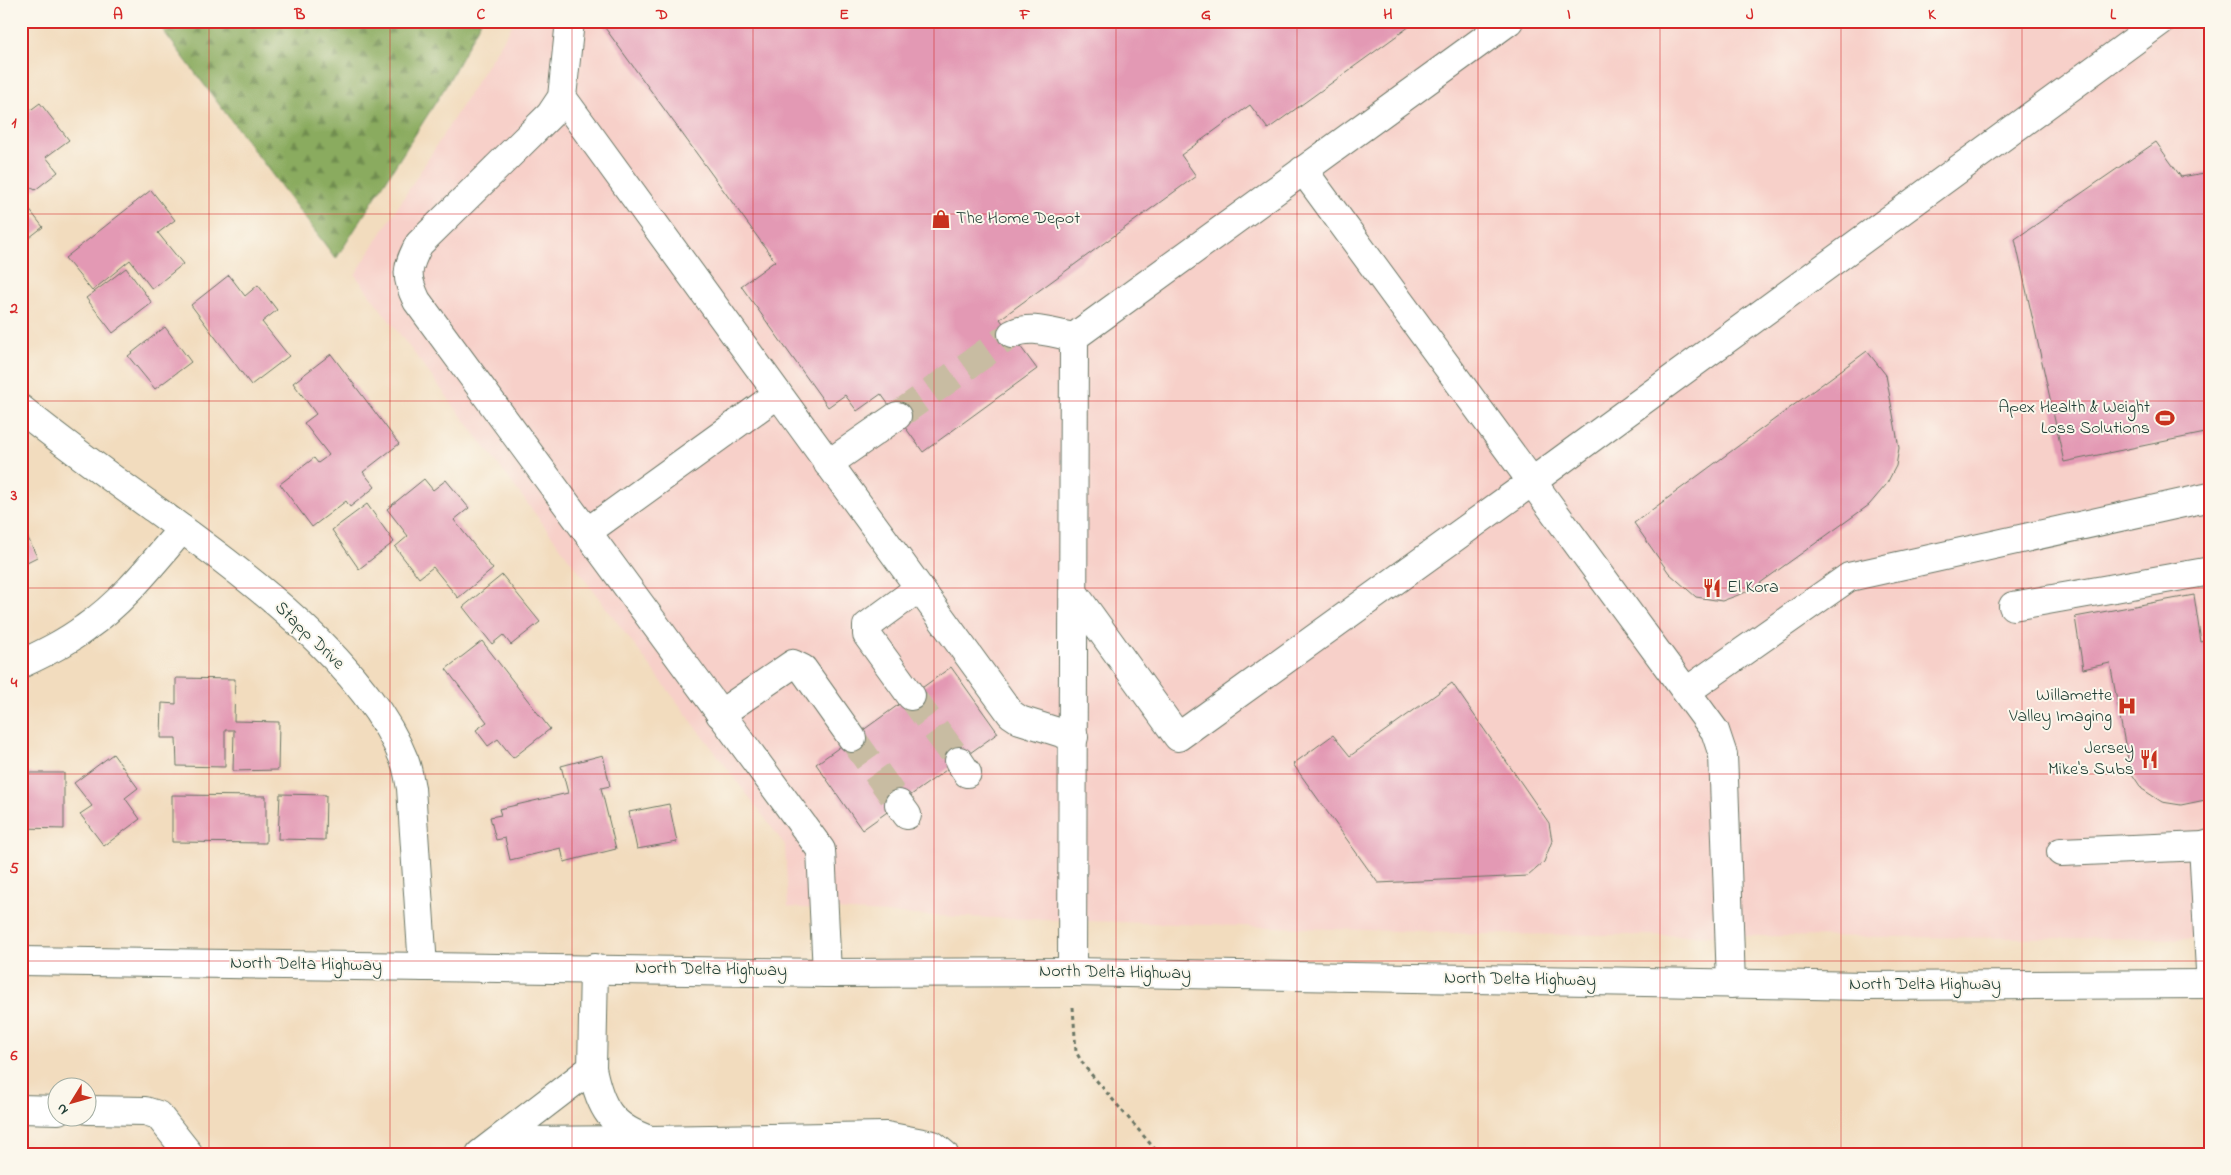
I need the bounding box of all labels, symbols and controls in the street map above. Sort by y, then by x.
text: A [113,3,123,27]
text: B [294,3,306,27]
text: C [477,3,486,27]
text: D [655,3,668,27]
text: E [839,3,849,27]
text: F [1019,3,1031,27]
text: G [1201,3,1211,27]
text: H [1383,3,1393,27]
text: I [1567,3,1571,27]
text: J [1746,3,1754,27]
text: K [1928,3,1937,27]
text: L [2110,3,2117,27]
text: 1 [11,111,17,135]
place label: The Home Depot [956,206,1080,232]
shop icon: The Home Depot [930,208,952,230]
text: 2 [9,297,18,321]
place label: Apex Health & Weight Loss Solutions [1998,395,2150,442]
sports icon: Apex Health & Weight Loss Solutions [2154,407,2176,429]
text: 3 [10,484,18,508]
place label: El Kora [1727,575,1779,601]
restaurant icon: El Kora [1701,577,1723,599]
street label: Stapp Drive [268,596,351,677]
text: 4 [10,671,18,695]
place label: Willamette Valley Imaging [2008,683,2113,731]
hospital icon: Willamette Valley Imaging [2116,695,2138,717]
place label: Jersey Mike's Subs [2048,736,2134,783]
restaurant icon: Jersey Mike's Subs [2138,748,2160,770]
text: 5 [9,857,19,881]
street label: North Delta Highway [230,951,382,980]
street label: North Delta Highway [635,956,787,985]
street label: North Delta Highway [1039,959,1191,988]
street label: North Delta Highway [1444,966,1596,995]
street label: North Delta Highway [1849,972,2001,999]
text: 6 [9,1044,18,1068]
north arrow [48,1078,98,1128]
text: N [52,1099,74,1119]

